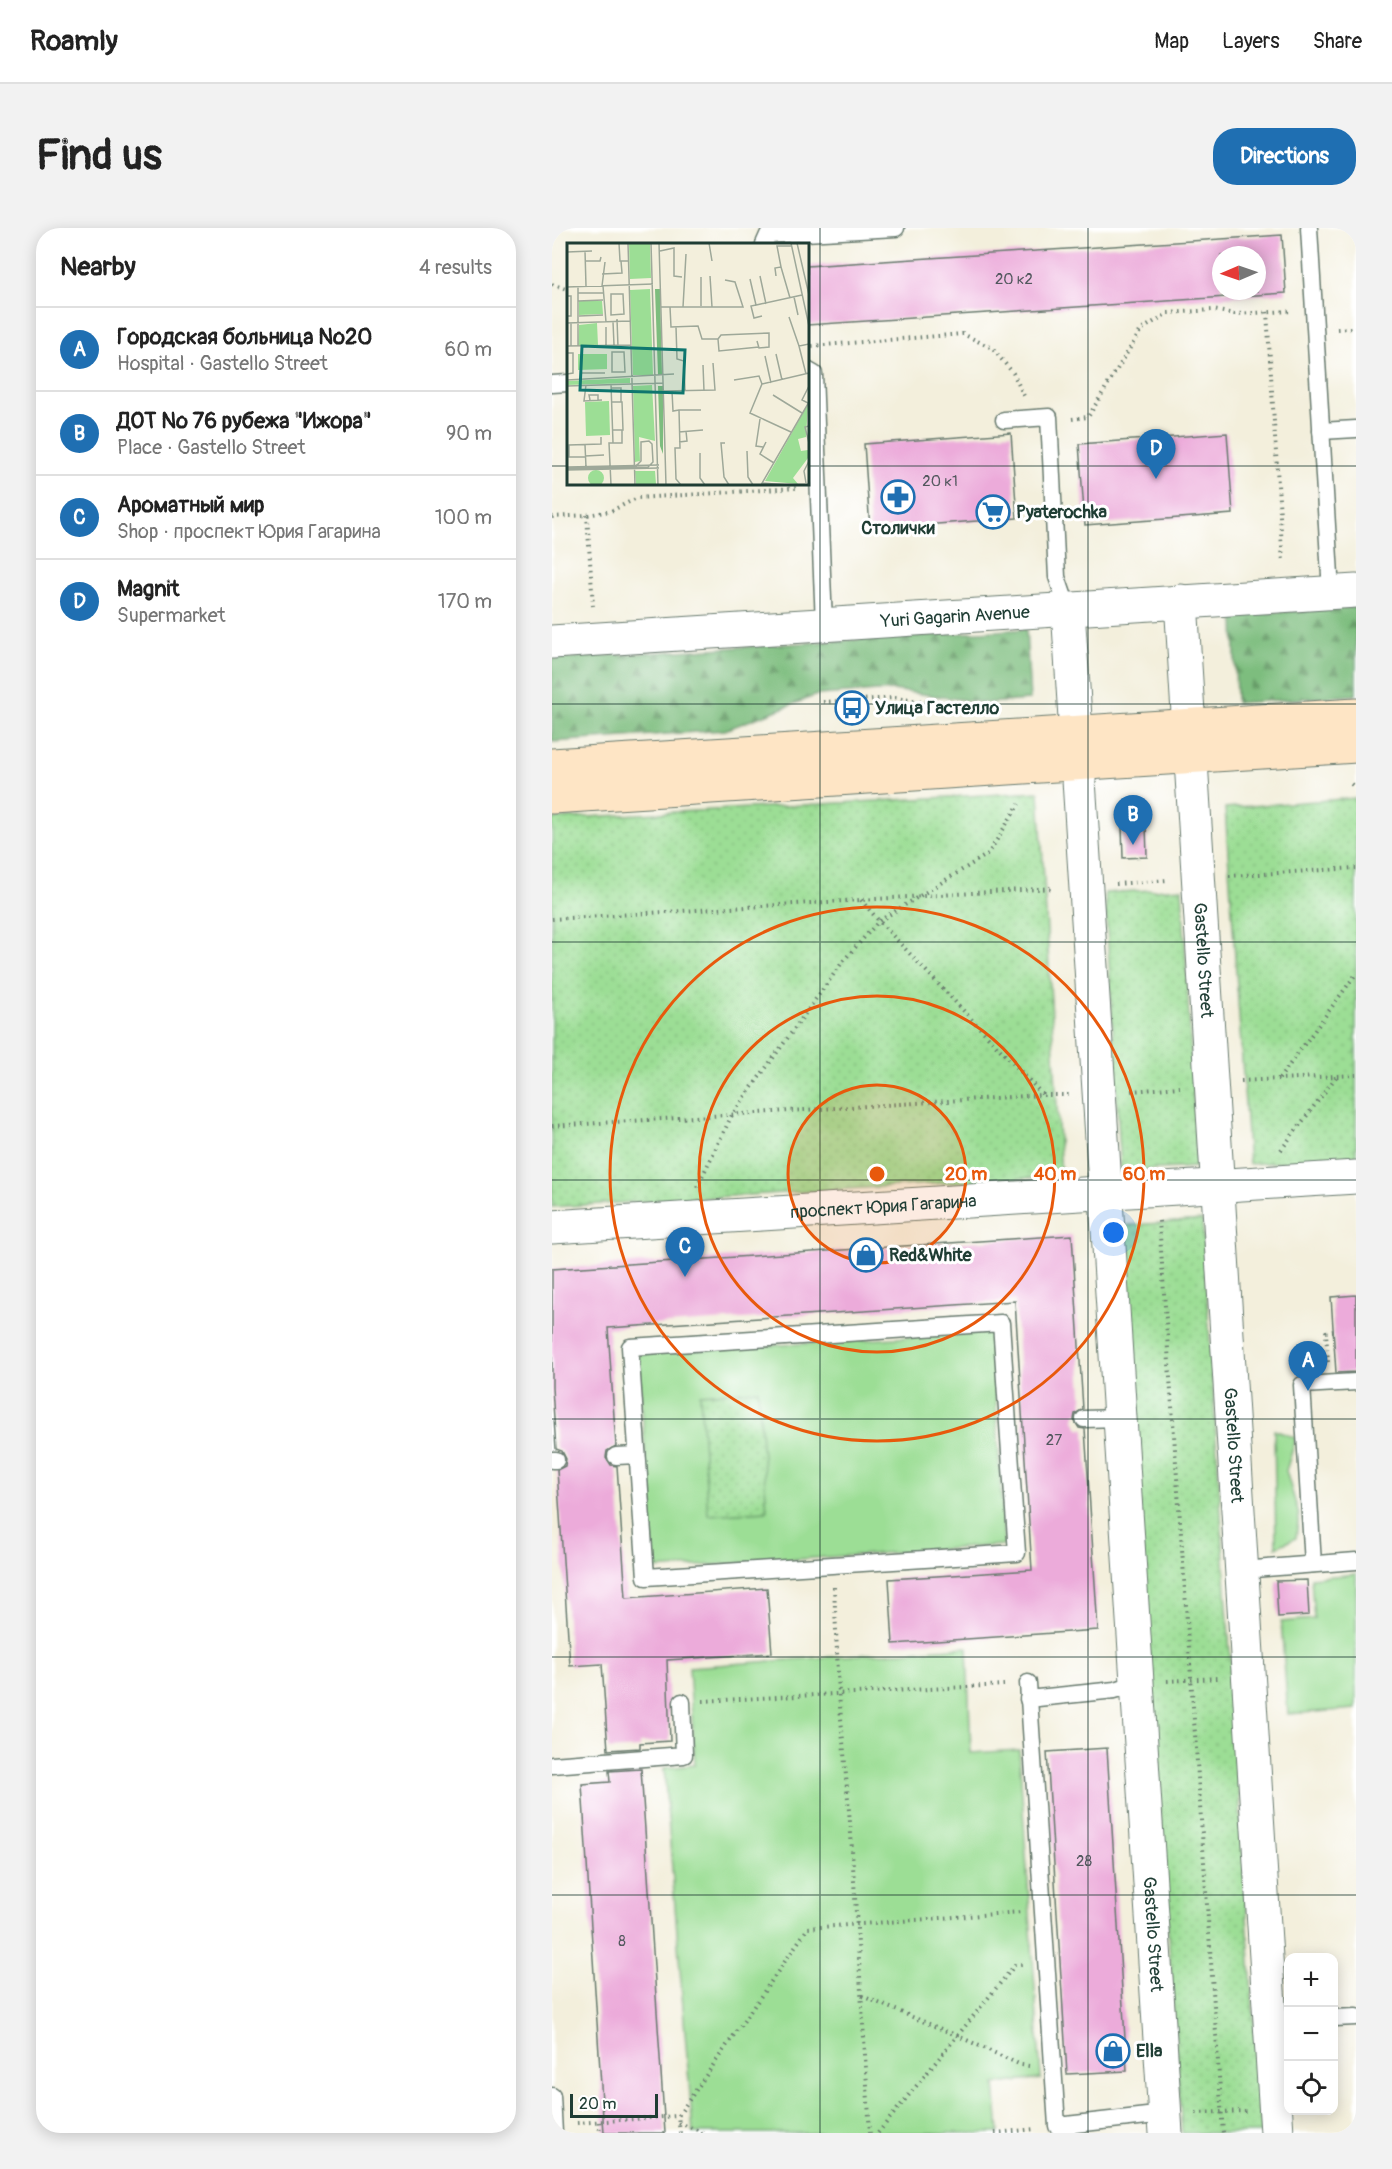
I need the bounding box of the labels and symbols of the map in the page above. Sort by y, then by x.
inset map [567,243,808,484]
north arrow [1212,246,1266,300]
house number: 20 к2 [995,270,1033,289]
pin: D [1136,430,1176,479]
house number: 20 к1 [922,472,958,491]
pharmacy icon: Столички [880,479,916,515]
supermarket icon: Pyaterochka [975,494,1011,530]
place label: Pyaterochka [1016,501,1107,524]
place label: Столички [861,517,935,540]
street label: Yuri Gagarin Avenue [879,601,1031,633]
bus stop icon: Улица Гастелло [834,690,870,726]
place label: Улица Гастелло [875,697,999,720]
pin: B [1114,796,1152,845]
street label: Gastello Street [1188,902,1218,1019]
text: 20 m [945,1163,987,1186]
text: 40 m [1034,1163,1076,1186]
text: 60 m [1123,1163,1165,1186]
centre of rings [867,1164,887,1184]
street label: проспект Юрия Гагарина [790,1190,977,1224]
your location [1099,1218,1128,1247]
pin: C [666,1228,704,1277]
shop icon: Red&White [848,1237,884,1273]
place label: Red&White [889,1244,973,1267]
pin: A [1288,1342,1328,1391]
street label: Gastello Street [1218,1387,1249,1504]
house number: 27 [1046,1431,1062,1450]
house number: 28 [1076,1852,1092,1871]
street label: Gastello Street [1138,1876,1168,1993]
house number: 8 [618,1932,626,1951]
shop icon: Ella [1095,2033,1131,2069]
place label: Ella [1136,2040,1163,2063]
scale bar [570,2091,658,2118]

